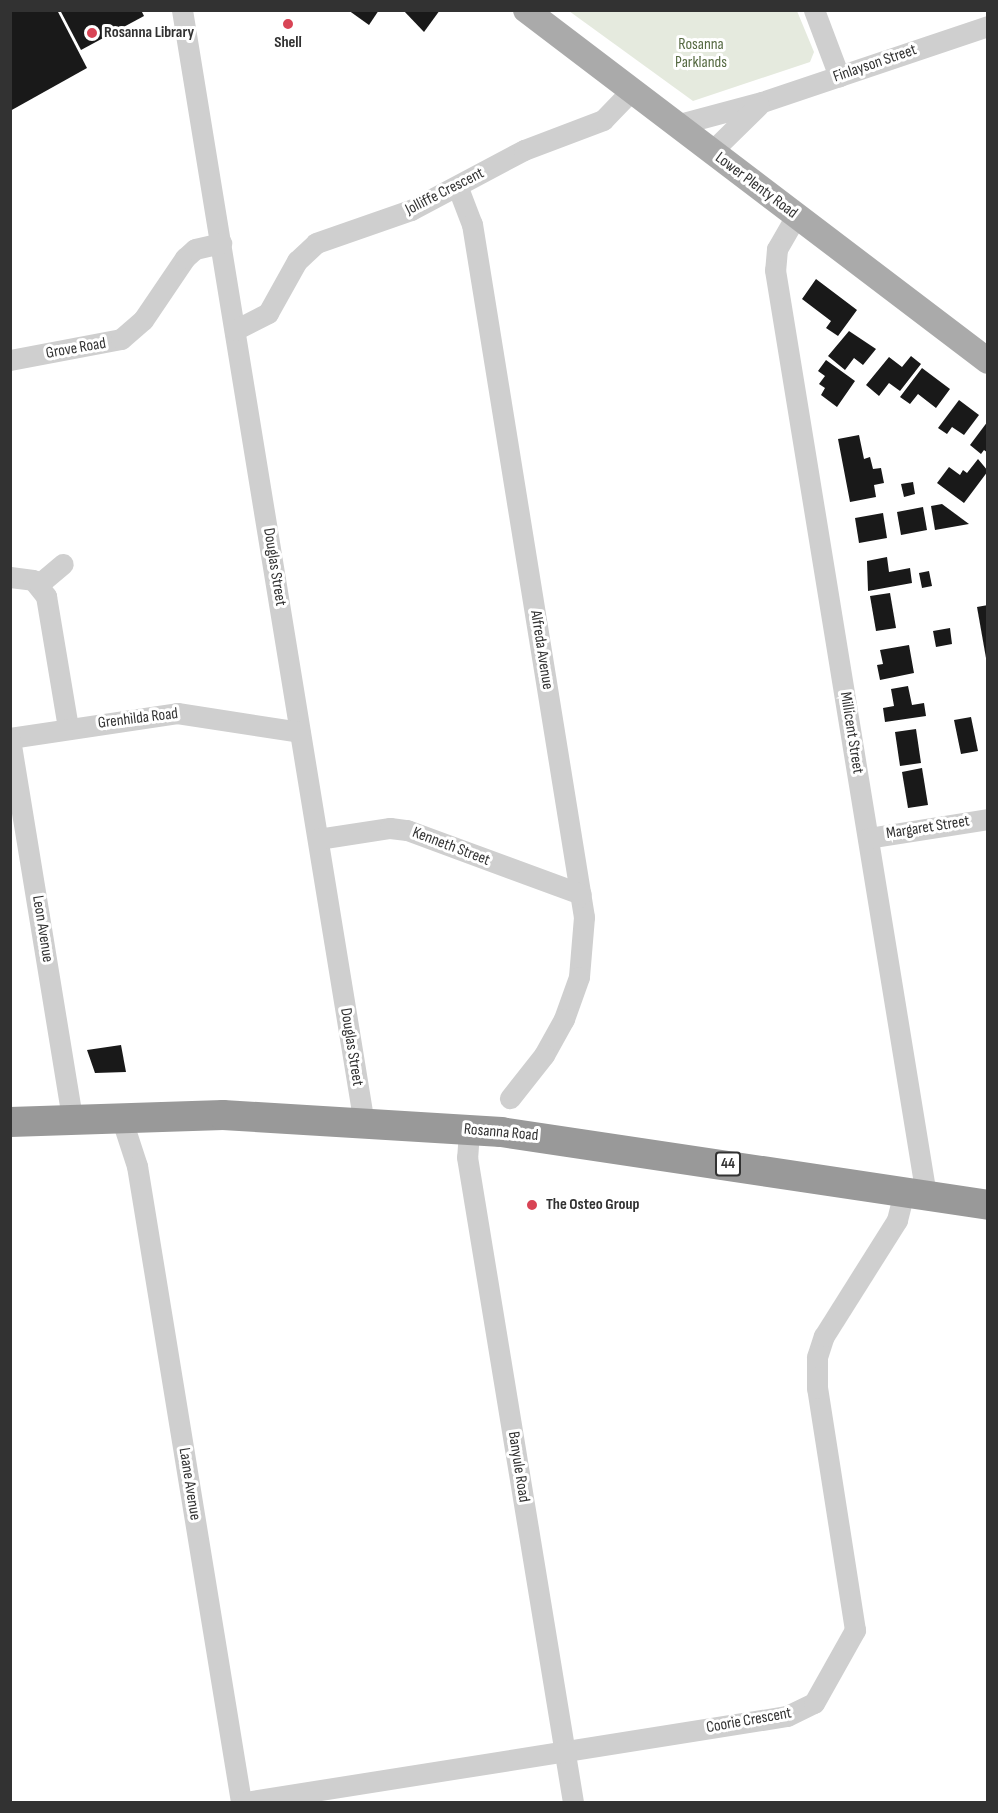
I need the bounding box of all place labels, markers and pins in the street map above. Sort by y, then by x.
marker: Shell [281,17,295,31]
place label: Rosanna Library [104,23,194,43]
marker: Rosanna Library [85,26,99,40]
place label: Shell [274,33,302,53]
place label: The Osteo Group [546,1195,639,1215]
marker: The Osteo Group [523,1196,541,1214]

